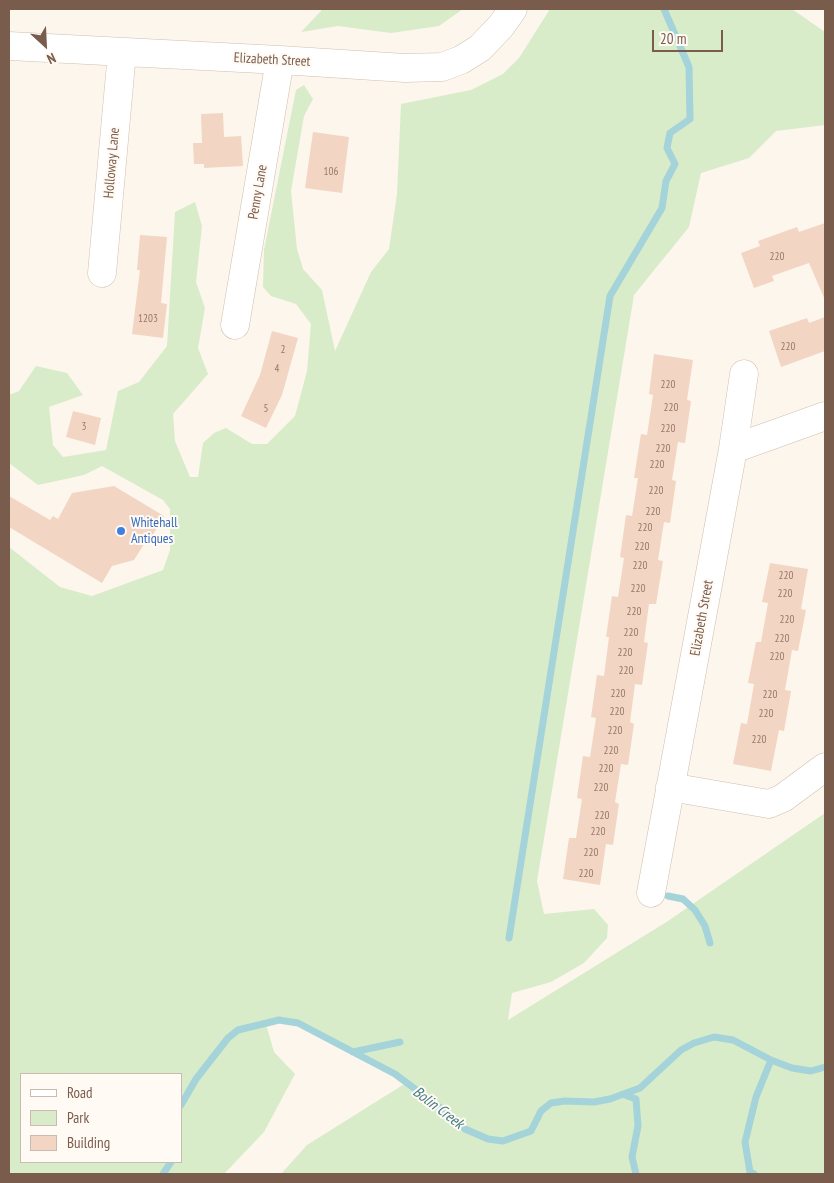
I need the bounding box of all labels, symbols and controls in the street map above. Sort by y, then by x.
north arrow [20,20,70,70]
scale bar [654,20,725,52]
text: 20 m [660,29,686,48]
text: N [44,49,59,68]
street label: Elizabeth Street [233,50,311,70]
street label: Holloway Lane [101,127,123,199]
street label: Penny Lane [245,163,271,221]
house number: 106 [324,165,338,179]
house number: 220 [770,250,784,264]
house number: 1203 [138,312,158,326]
house number: 220 [781,340,795,354]
house number: 2 [281,343,285,357]
house number: 4 [275,362,279,376]
house number: 220 [661,378,675,392]
house number: 220 [664,401,678,415]
house number: 5 [264,402,268,416]
house number: 3 [82,420,86,434]
house number: 220 [661,422,675,436]
house number: 220 [656,442,670,456]
house number: 220 [650,458,664,472]
house number: 220 [649,484,663,498]
house number: 220 [646,505,660,519]
place label: Whitehall Antiques [131,515,177,548]
house number: 220 [638,521,652,535]
marker: Whitehall Antiques [115,525,127,537]
house number: 220 [635,540,649,554]
house number: 220 [633,559,647,573]
house number: 220 [779,569,793,583]
street label: Elizabeth Street [687,579,717,657]
house number: 220 [631,582,645,596]
house number: 220 [778,587,792,601]
house number: 220 [627,605,641,619]
house number: 220 [780,613,794,627]
house number: 220 [624,626,638,640]
house number: 220 [775,632,789,646]
house number: 220 [618,646,632,660]
house number: 220 [770,650,784,664]
house number: 220 [619,664,633,678]
house number: 220 [611,687,625,701]
house number: 220 [763,688,777,702]
house number: 220 [610,705,624,719]
house number: 220 [759,707,773,721]
house number: 220 [608,724,622,738]
house number: 220 [752,733,766,747]
house number: 220 [604,744,618,758]
house number: 220 [599,762,613,776]
house number: 220 [594,781,608,795]
house number: 220 [595,809,609,823]
house number: 220 [591,825,605,839]
house number: 220 [584,846,598,860]
house number: 220 [579,867,593,881]
legend [20,1073,182,1163]
text: Road [67,1083,93,1102]
water label: Bolin Creek [409,1083,467,1133]
text: Park [67,1108,89,1127]
text: Building [67,1133,110,1152]

